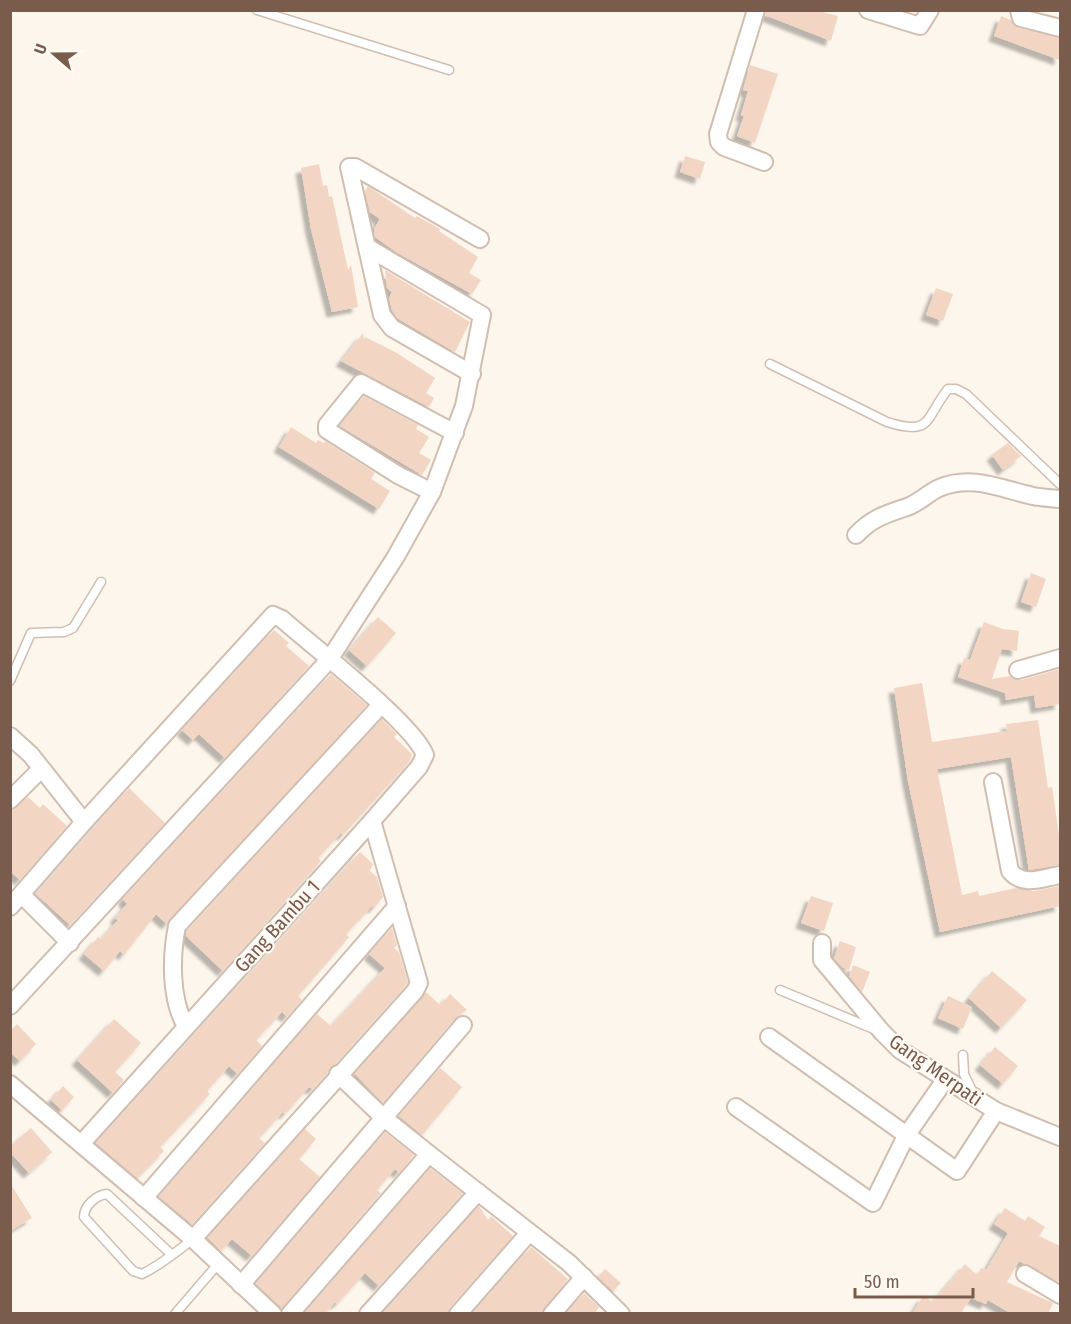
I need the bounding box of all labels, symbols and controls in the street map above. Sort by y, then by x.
north arrow [24,24,84,84]
text: U [30,41,51,57]
street label: Gang Bambu 1 [229,875,325,977]
street label: Gang Merpati [885,1029,987,1111]
scale bar [855,1261,974,1299]
text: 50 m [864,1271,900,1293]

